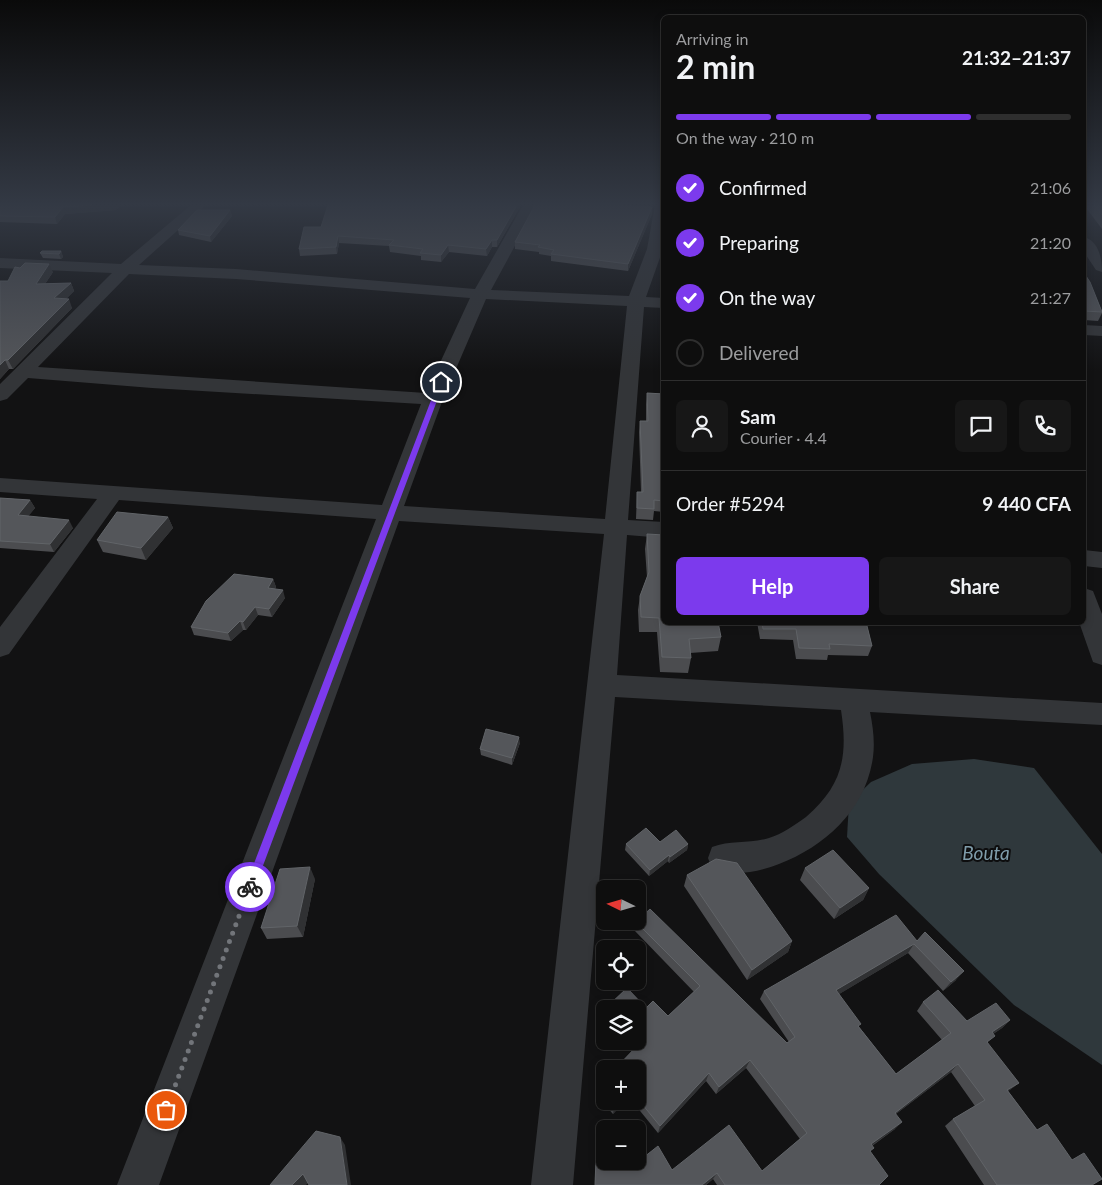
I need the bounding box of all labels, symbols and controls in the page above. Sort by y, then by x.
text: Arriving in [676,29,749,48]
text: 21:32–21:37 [962,46,1071,69]
text: 2 min [676,47,755,86]
text: On the way · 210 m [676,128,814,147]
icon: check [676,174,704,202]
text: Confirmed [719,176,807,199]
text: 21:06 [1030,178,1071,197]
icon: check [676,229,704,257]
text: Preparing [719,231,799,254]
text: 21:20 [1030,233,1071,252]
icon: check [676,284,704,312]
text: On the way [719,286,815,309]
text: 21:27 [1030,288,1071,307]
text: Delivered [719,341,799,364]
pin [420,361,462,403]
icon: home [427,368,455,396]
button: person [676,400,728,452]
button: chat [955,400,1007,452]
button: phone [1019,400,1071,452]
text: Sam [740,405,776,428]
text: Courier · 4.4 [740,428,827,447]
text: Order #5294 [676,492,785,515]
text: 9 440 CFA [982,492,1071,515]
button: Help [676,557,869,615]
button: Share [879,557,1071,615]
water label: Bouta [962,841,1010,864]
courier [225,862,275,912]
icon: bike [236,873,264,901]
north arrow [596,880,646,930]
map controls [596,880,646,1170]
button: locate [596,940,646,990]
button: layers [596,1000,646,1050]
button: + [596,1060,646,1110]
pin [145,1089,187,1131]
icon: bag [152,1096,180,1124]
button: − [596,1120,646,1170]

